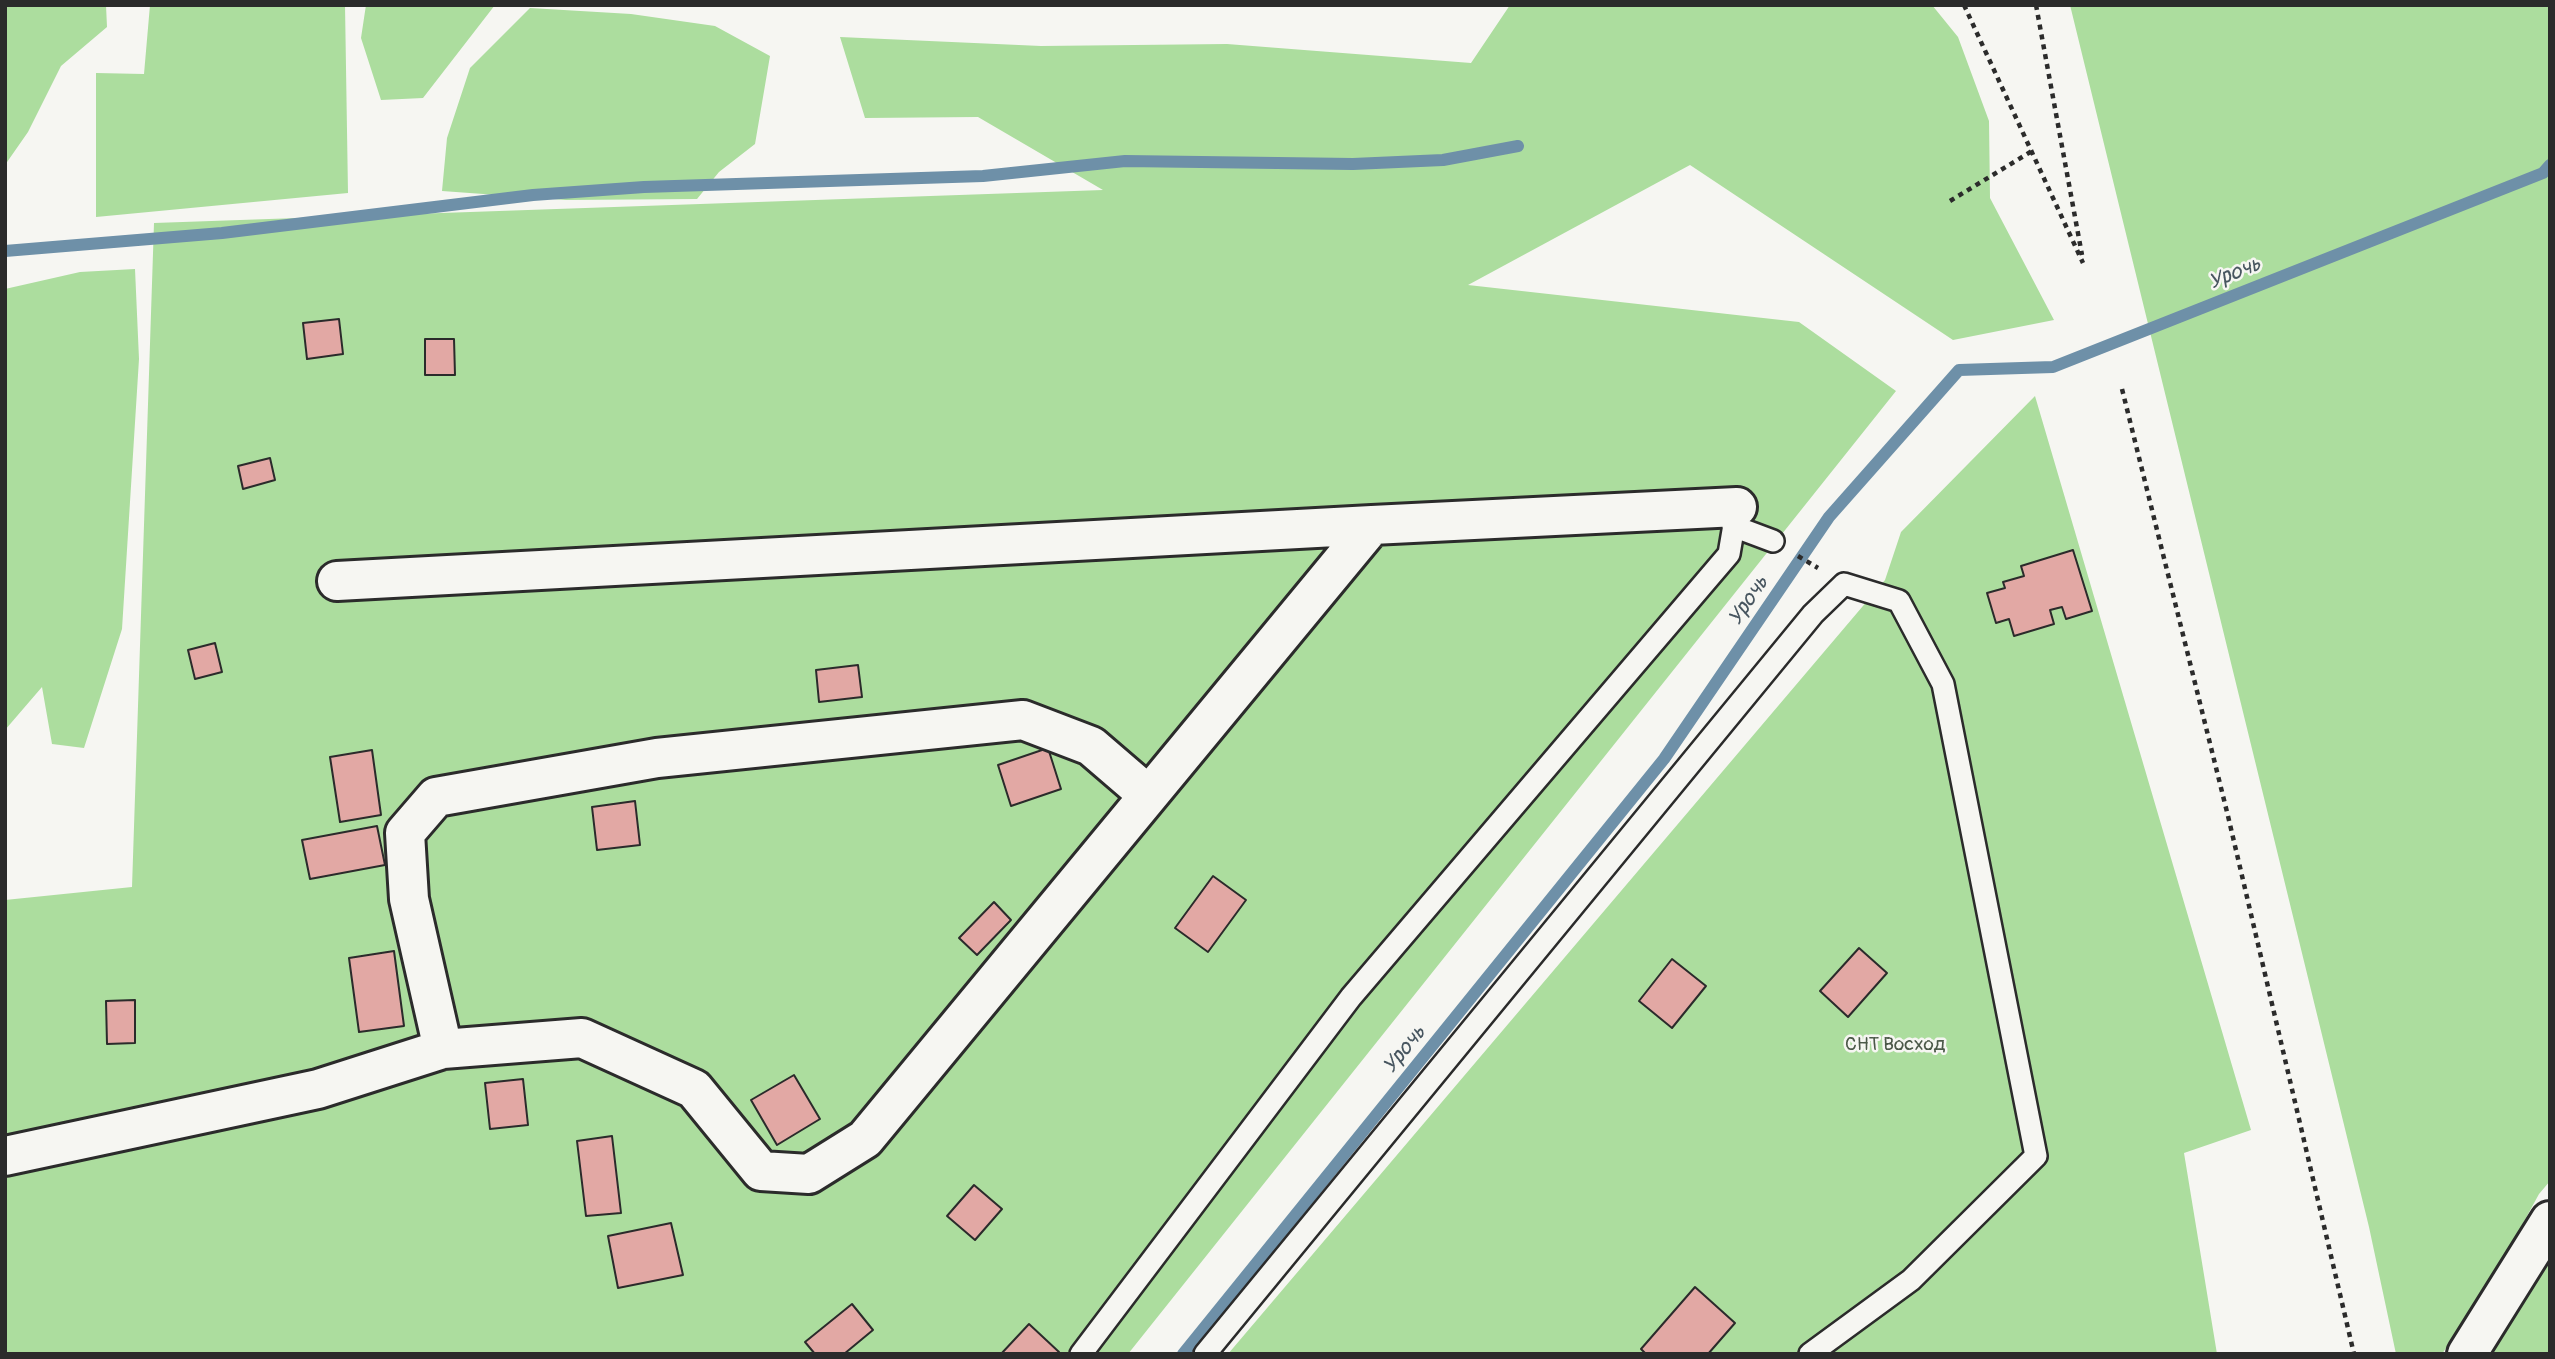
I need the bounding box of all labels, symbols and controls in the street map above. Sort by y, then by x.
water label: Урочь [2205,252,2265,296]
water label: Урочь [1723,572,1775,630]
water label: Урочь [1378,1021,1432,1079]
park label: СНТ Восход [1845,1034,1945,1056]

